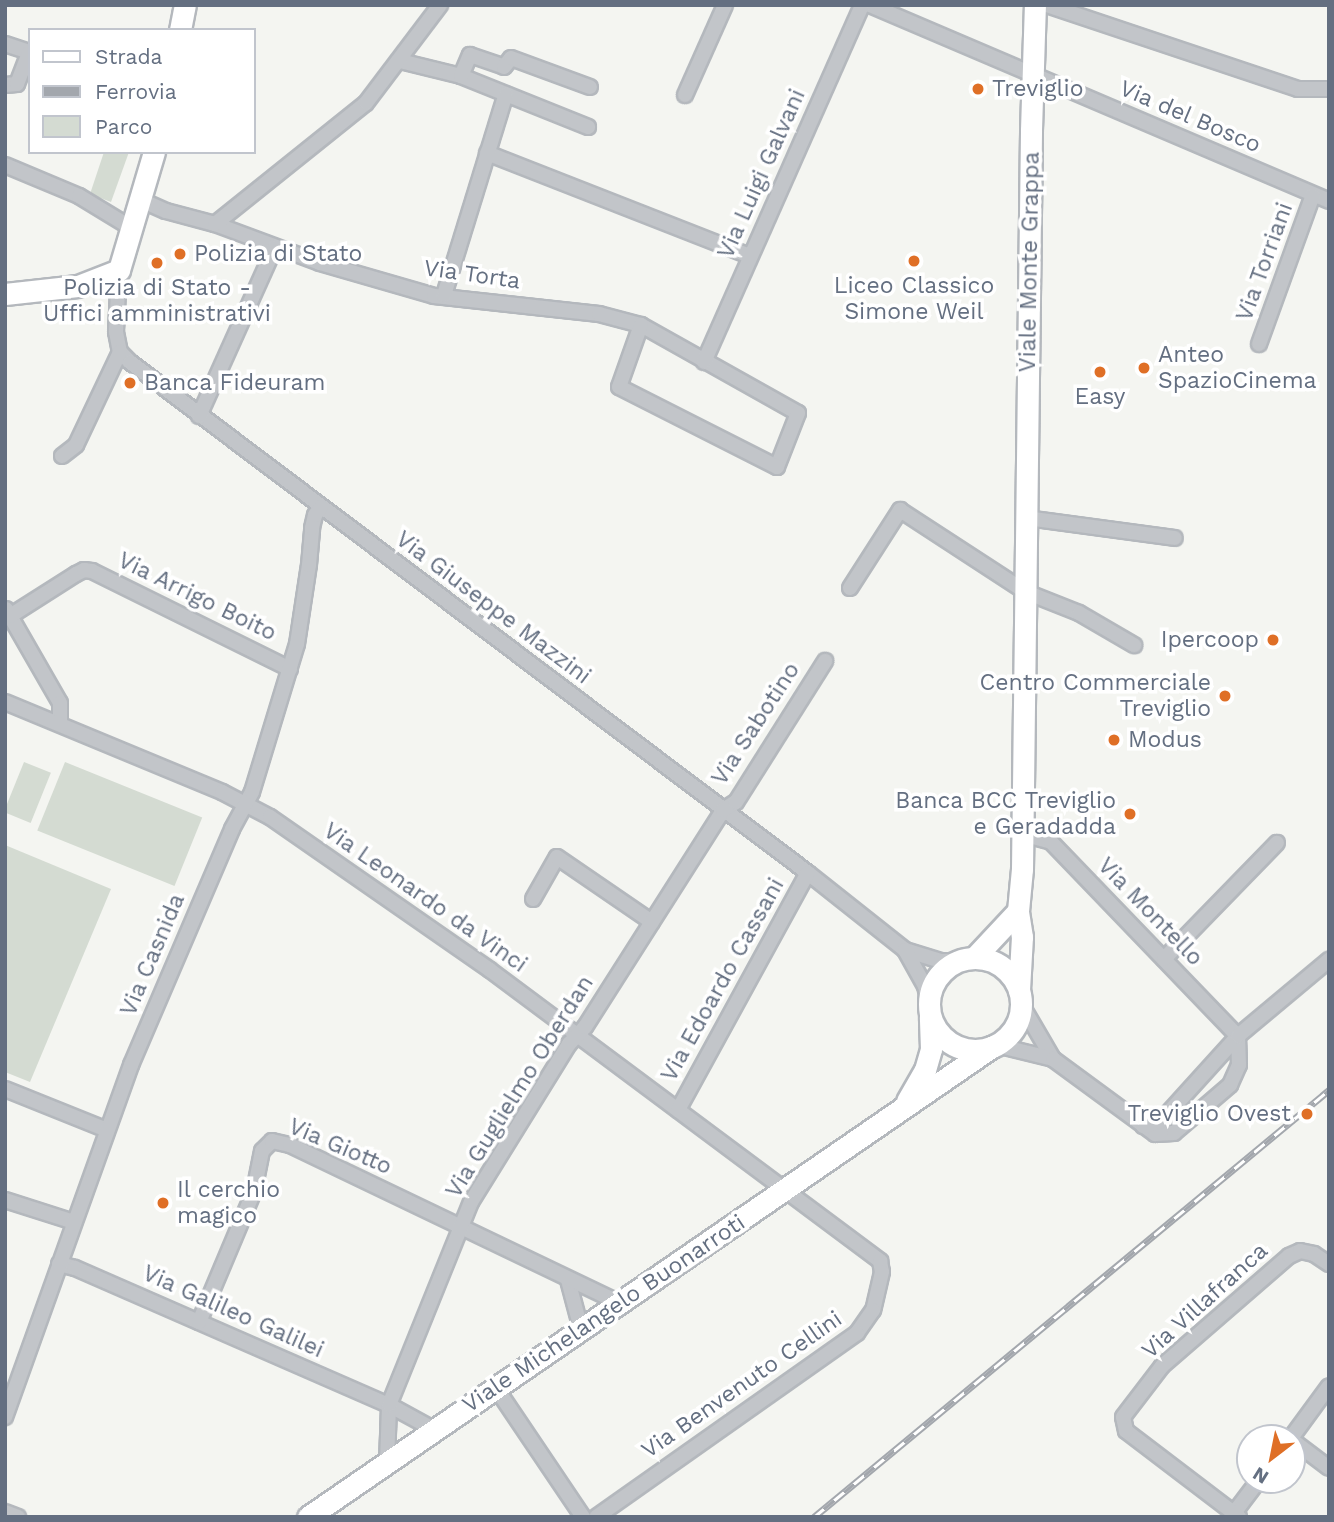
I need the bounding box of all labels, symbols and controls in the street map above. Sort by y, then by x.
legend [28,28,256,154]
text: Strada [95,44,162,69]
place label: Treviglio [992,75,1084,103]
street label: Via del Bosco [1115,75,1265,159]
text: Ferrovia [95,79,177,104]
marker: Treviglio [970,81,986,97]
street label: Via Luigi Galvani [712,85,812,263]
text: Parco [95,114,152,139]
street label: Viale Monte Grappa [1014,151,1046,373]
street label: Via Torriani [1231,198,1299,326]
place label: Polizia di Stato [194,240,363,268]
marker: Polizia di Stato [172,246,188,262]
marker: Liceo Classico Simone Weil [906,253,922,269]
street label: Via Torta [421,254,523,296]
marker: Polizia di Stato - Uffici amministrativi [149,255,165,271]
place label: Liceo Classico Simone Weil [834,272,994,326]
place label: Polizia di Stato - Uffici amministrativi [43,274,271,328]
place label: Anteo SpazioCinema [1158,341,1317,395]
marker: Anteo SpazioCinema [1136,360,1152,376]
marker: Easy [1092,364,1108,380]
place label: Banca Fideuram [144,369,326,397]
marker: Banca Fideuram [122,375,138,391]
place label: Easy [1075,383,1125,411]
street label: Via Giuseppe Mazzini [390,525,596,691]
street label: Via Arrigo Boito [113,546,281,648]
place label: Ipercoop [1161,626,1259,654]
marker: Ipercoop [1265,632,1281,648]
street label: Via Sabotino [706,657,806,791]
place label: Centro Commerciale Treviglio [980,669,1211,723]
marker: Centro Commerciale Treviglio [1217,688,1233,704]
place label: Modus [1128,726,1202,754]
marker: Modus [1106,732,1122,748]
place label: Banca BCC Treviglio e Geradadda [894,787,1116,841]
marker: Banca BCC Treviglio e Geradadda [1122,806,1138,822]
street label: Via Leonardo da Vinci [317,817,533,979]
street label: Via Montello [1091,852,1209,972]
street label: Via Edoardo Cassani [655,873,791,1087]
street label: Via Casnida [115,890,191,1020]
street label: Via Guglielmo Oberdan [440,971,600,1203]
place label: Treviglio Ovest [1127,1100,1291,1128]
marker: Treviglio Ovest [1297,1104,1317,1124]
street label: Via Giotto [284,1113,396,1181]
place label: Il cerchio magico [177,1176,281,1230]
marker: Il cerchio magico [155,1195,171,1211]
street label: Viale Michelangelo Buonarroti [457,1209,751,1419]
street label: Via Villafranca [1136,1237,1274,1365]
street label: Via Galileo Galilei [138,1260,328,1364]
street label: Via Benvenuto Cellini [636,1305,848,1465]
north arrow [1236,1424,1306,1494]
text: N [1249,1462,1273,1489]

